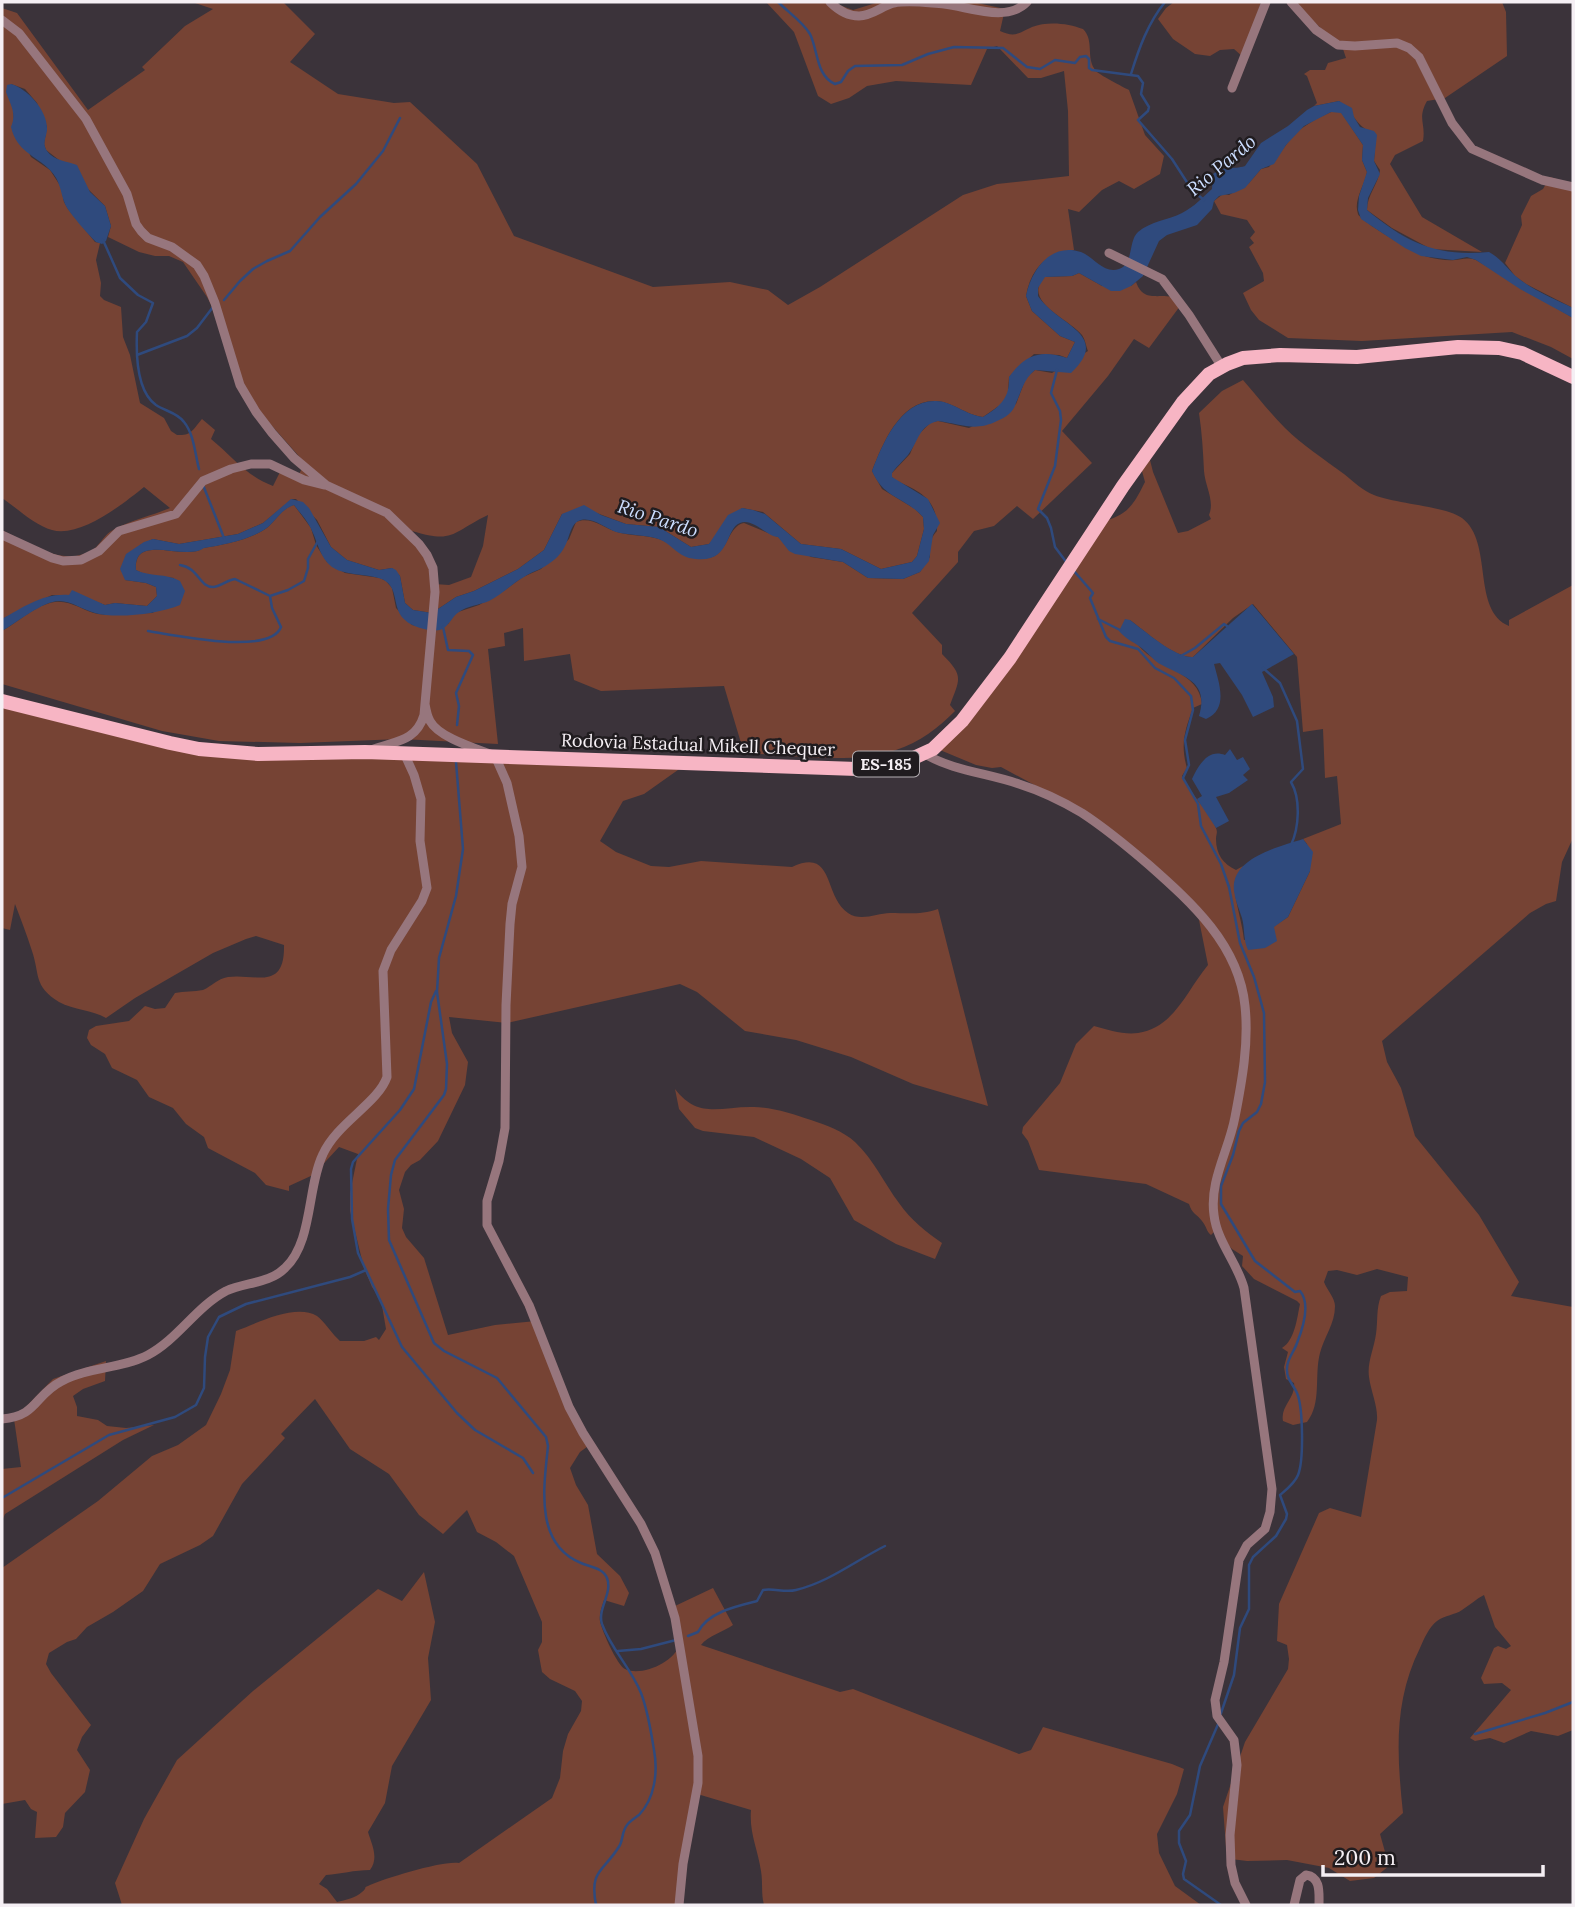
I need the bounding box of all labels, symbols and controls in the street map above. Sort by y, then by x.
water label: Rio Pardo [1181,129,1261,201]
water label: Rio Pardo [615,494,701,542]
street label: Rodovia Estadual Mikell Chequer [561,728,836,761]
road number: ES-185 [853,751,919,776]
scale bar [1323,1834,1544,1878]
text: 200 m [1334,1844,1396,1871]

